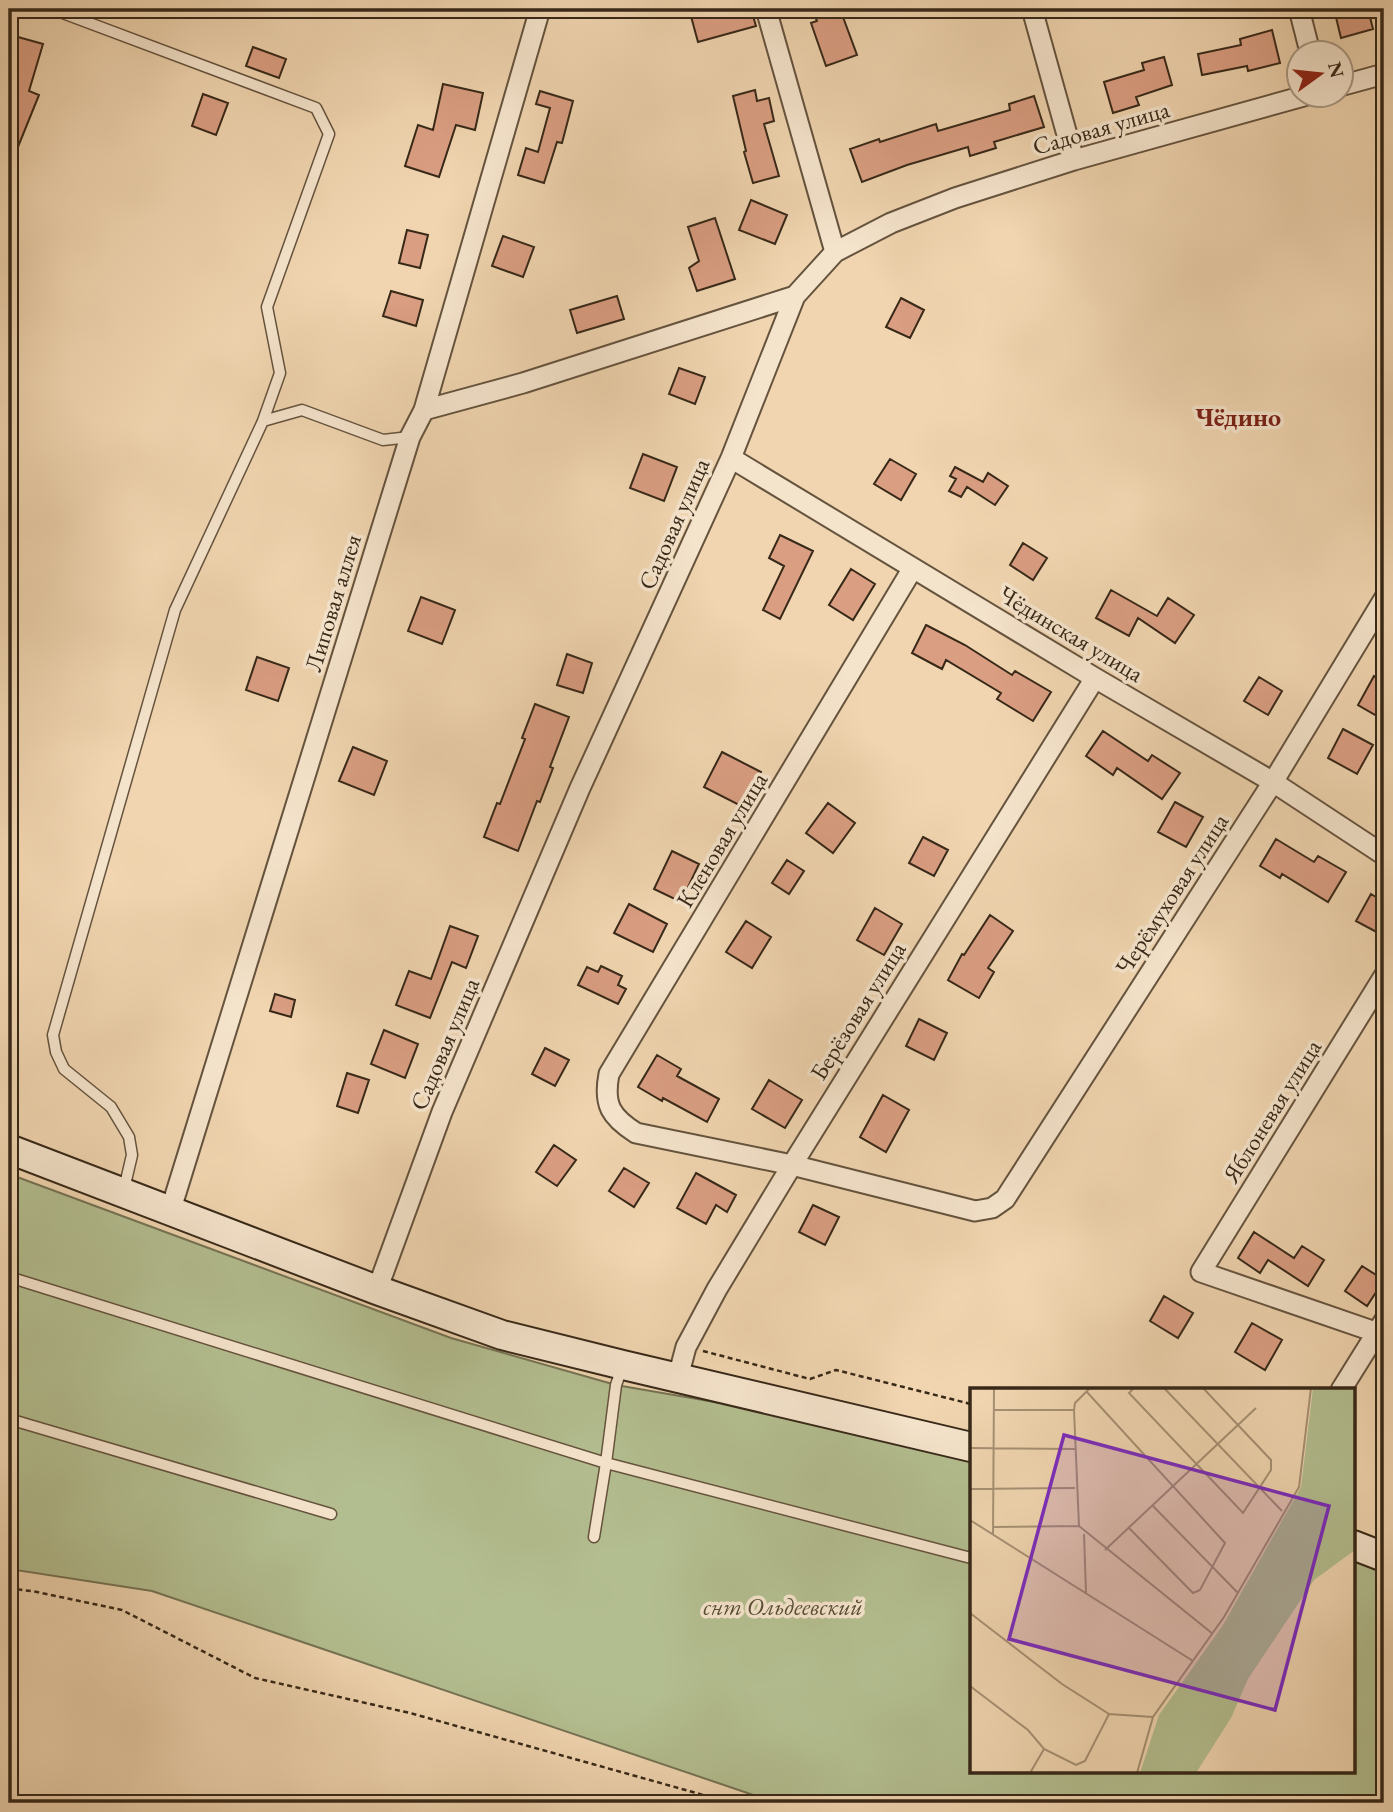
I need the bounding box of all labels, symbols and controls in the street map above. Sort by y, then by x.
north arrow [1284,38,1354,108]
text: N [1322,59,1350,81]
street label: Садовая улица [1029,93,1173,162]
district label: Чёдино [1195,400,1281,434]
street label: Садовая улица [631,453,716,594]
street label: Липовая аллея [297,530,368,675]
street label: Чёдинская улица [993,578,1150,689]
street label: Кленовая улица [669,766,774,913]
street label: Черёмуховая улица [1108,807,1235,980]
street label: Берёзовая улица [803,935,913,1086]
street label: Садовая улица [403,973,486,1115]
street label: Яблоневая улица [1215,1033,1328,1189]
inset map [970,1388,1354,1773]
park label: снт Ольдеевский [703,1591,863,1622]

